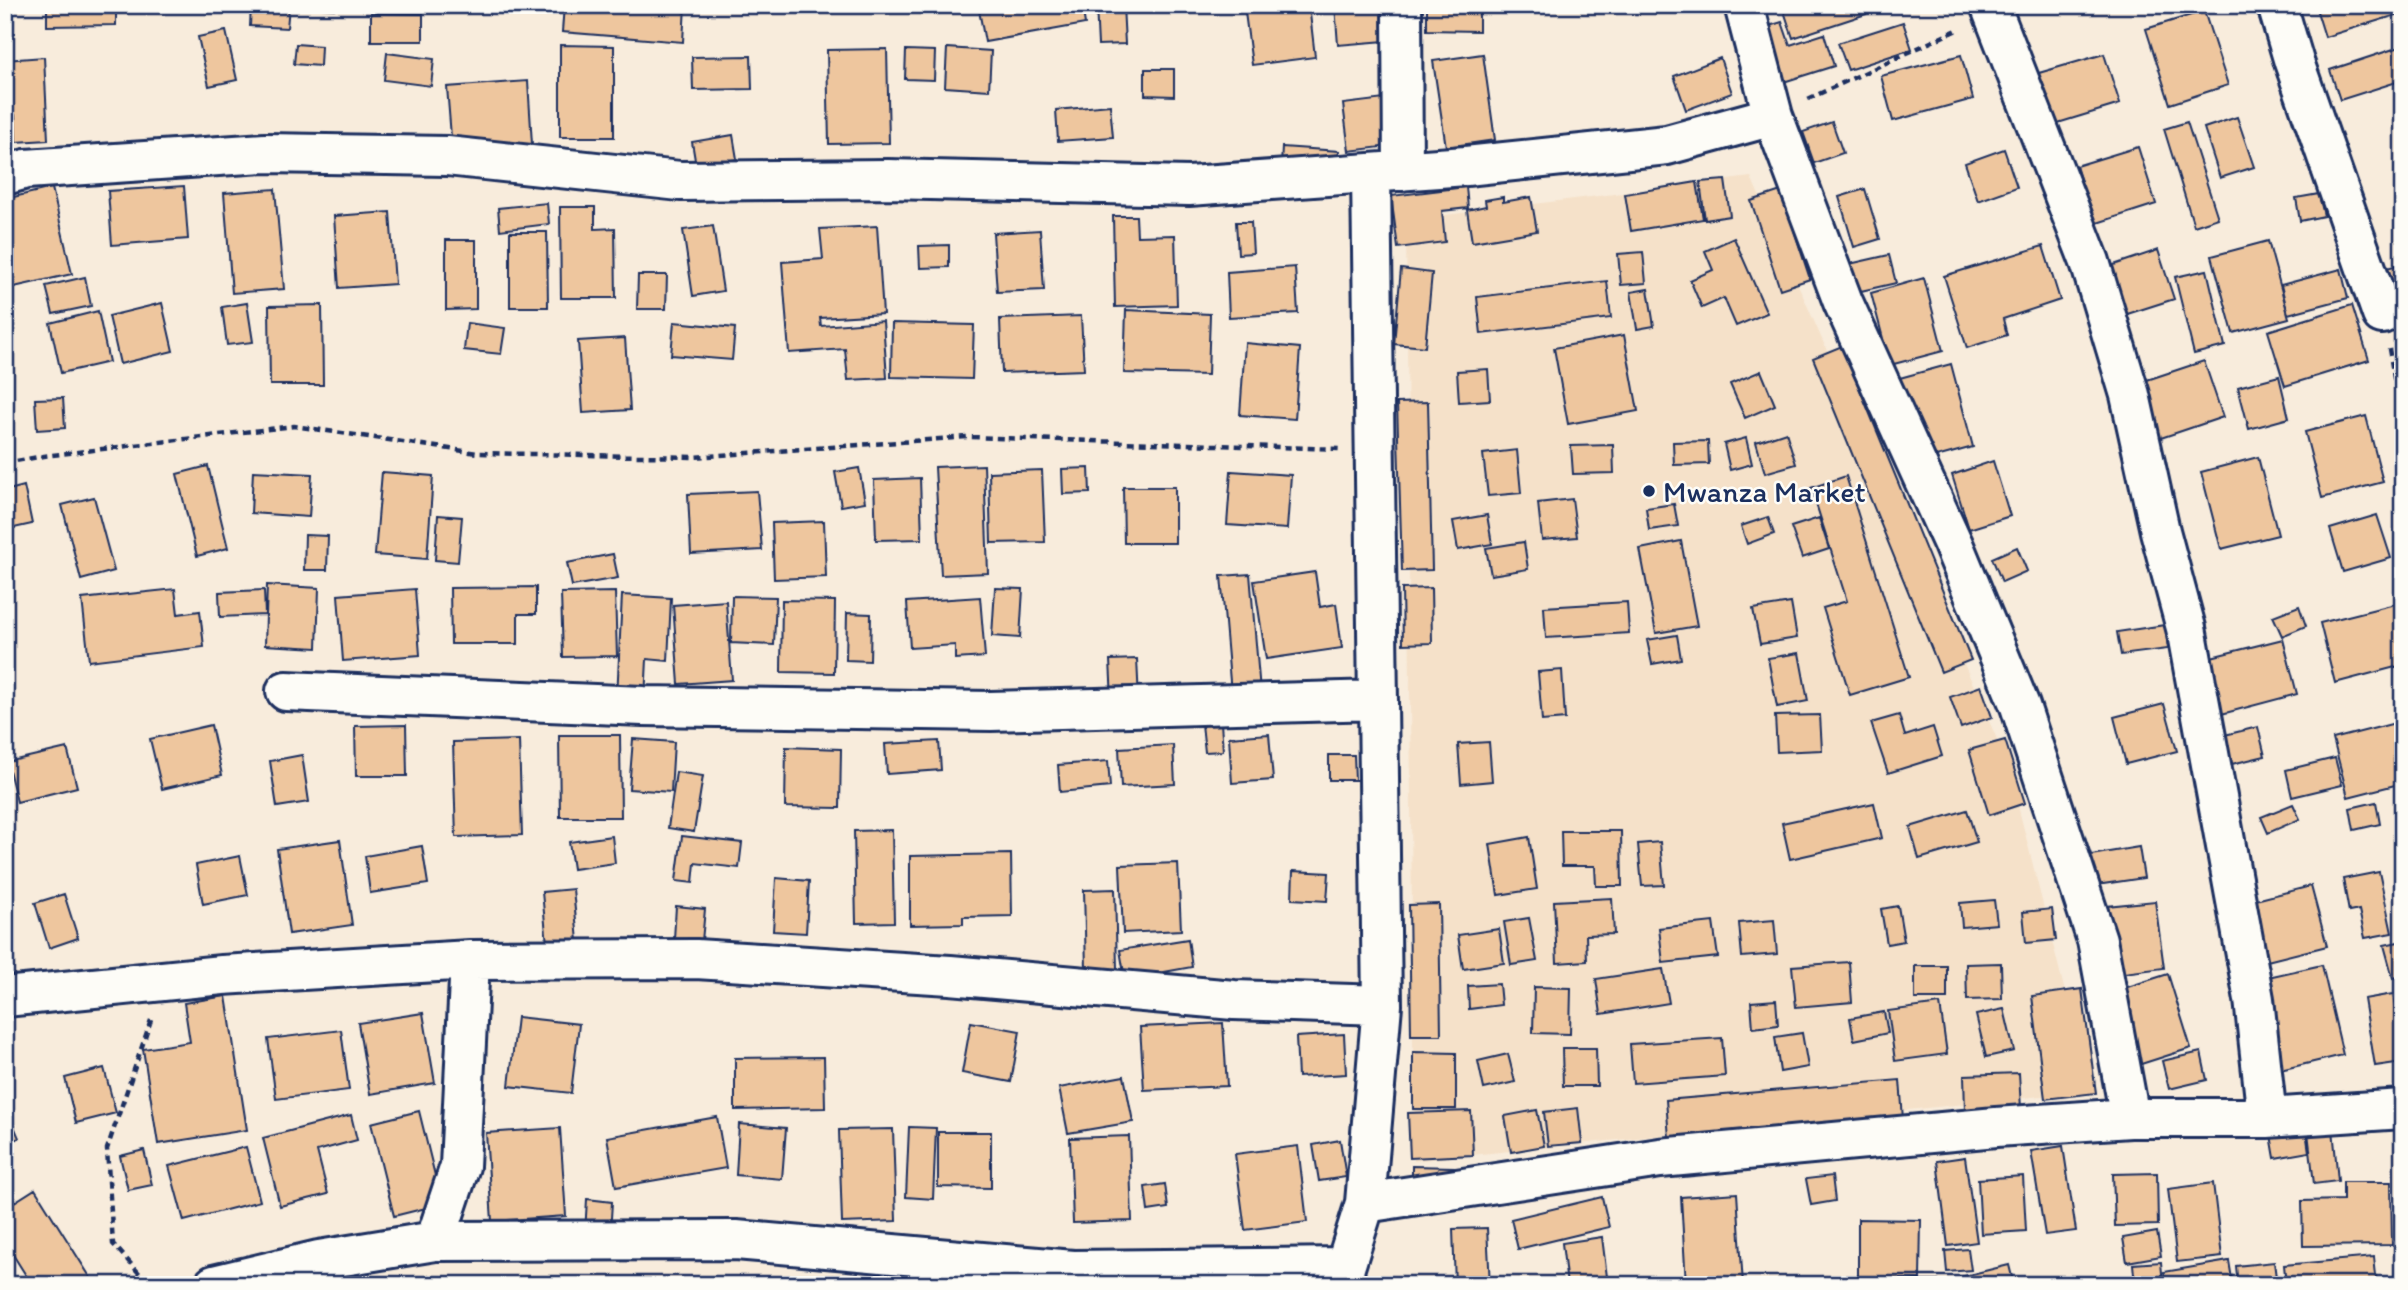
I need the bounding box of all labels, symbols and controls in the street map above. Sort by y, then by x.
place label: Mwanza Market [1663,473,1866,510]
marker: Mwanza Market [1641,483,1657,499]

